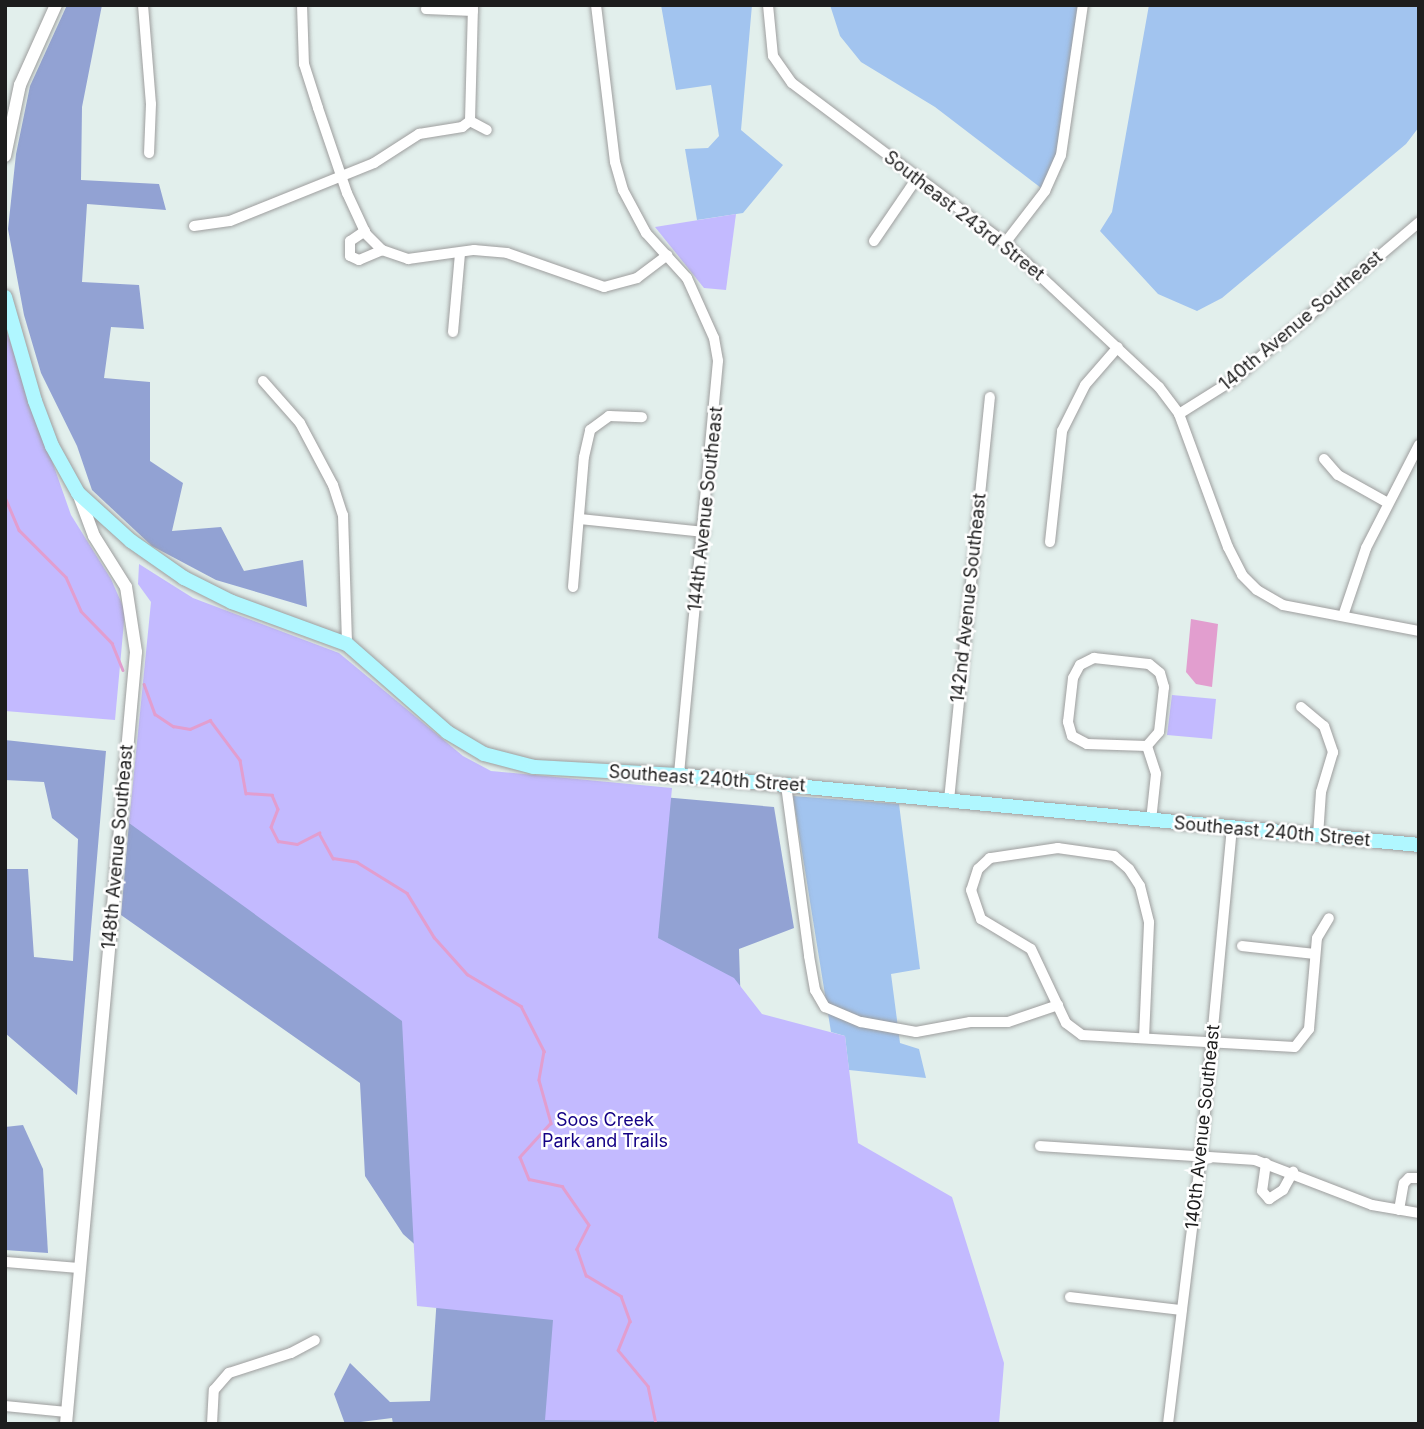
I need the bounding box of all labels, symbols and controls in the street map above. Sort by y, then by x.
street label: Southeast 243rd Street [880,147,1048,285]
street label: 140th Avenue Southeast [1215,246,1387,396]
street label: 144th Avenue Southeast [684,405,728,613]
street label: 142nd Avenue Southeast [947,492,991,704]
street label: 148th Avenue Southeast [98,744,138,950]
street label: Southeast 240th Street [608,761,806,797]
street label: Southeast 240th Street [1173,813,1371,851]
street label: 140th Avenue Southeast [1181,1023,1225,1231]
park label: Soos Creek Park and Trails [542,1110,668,1152]

